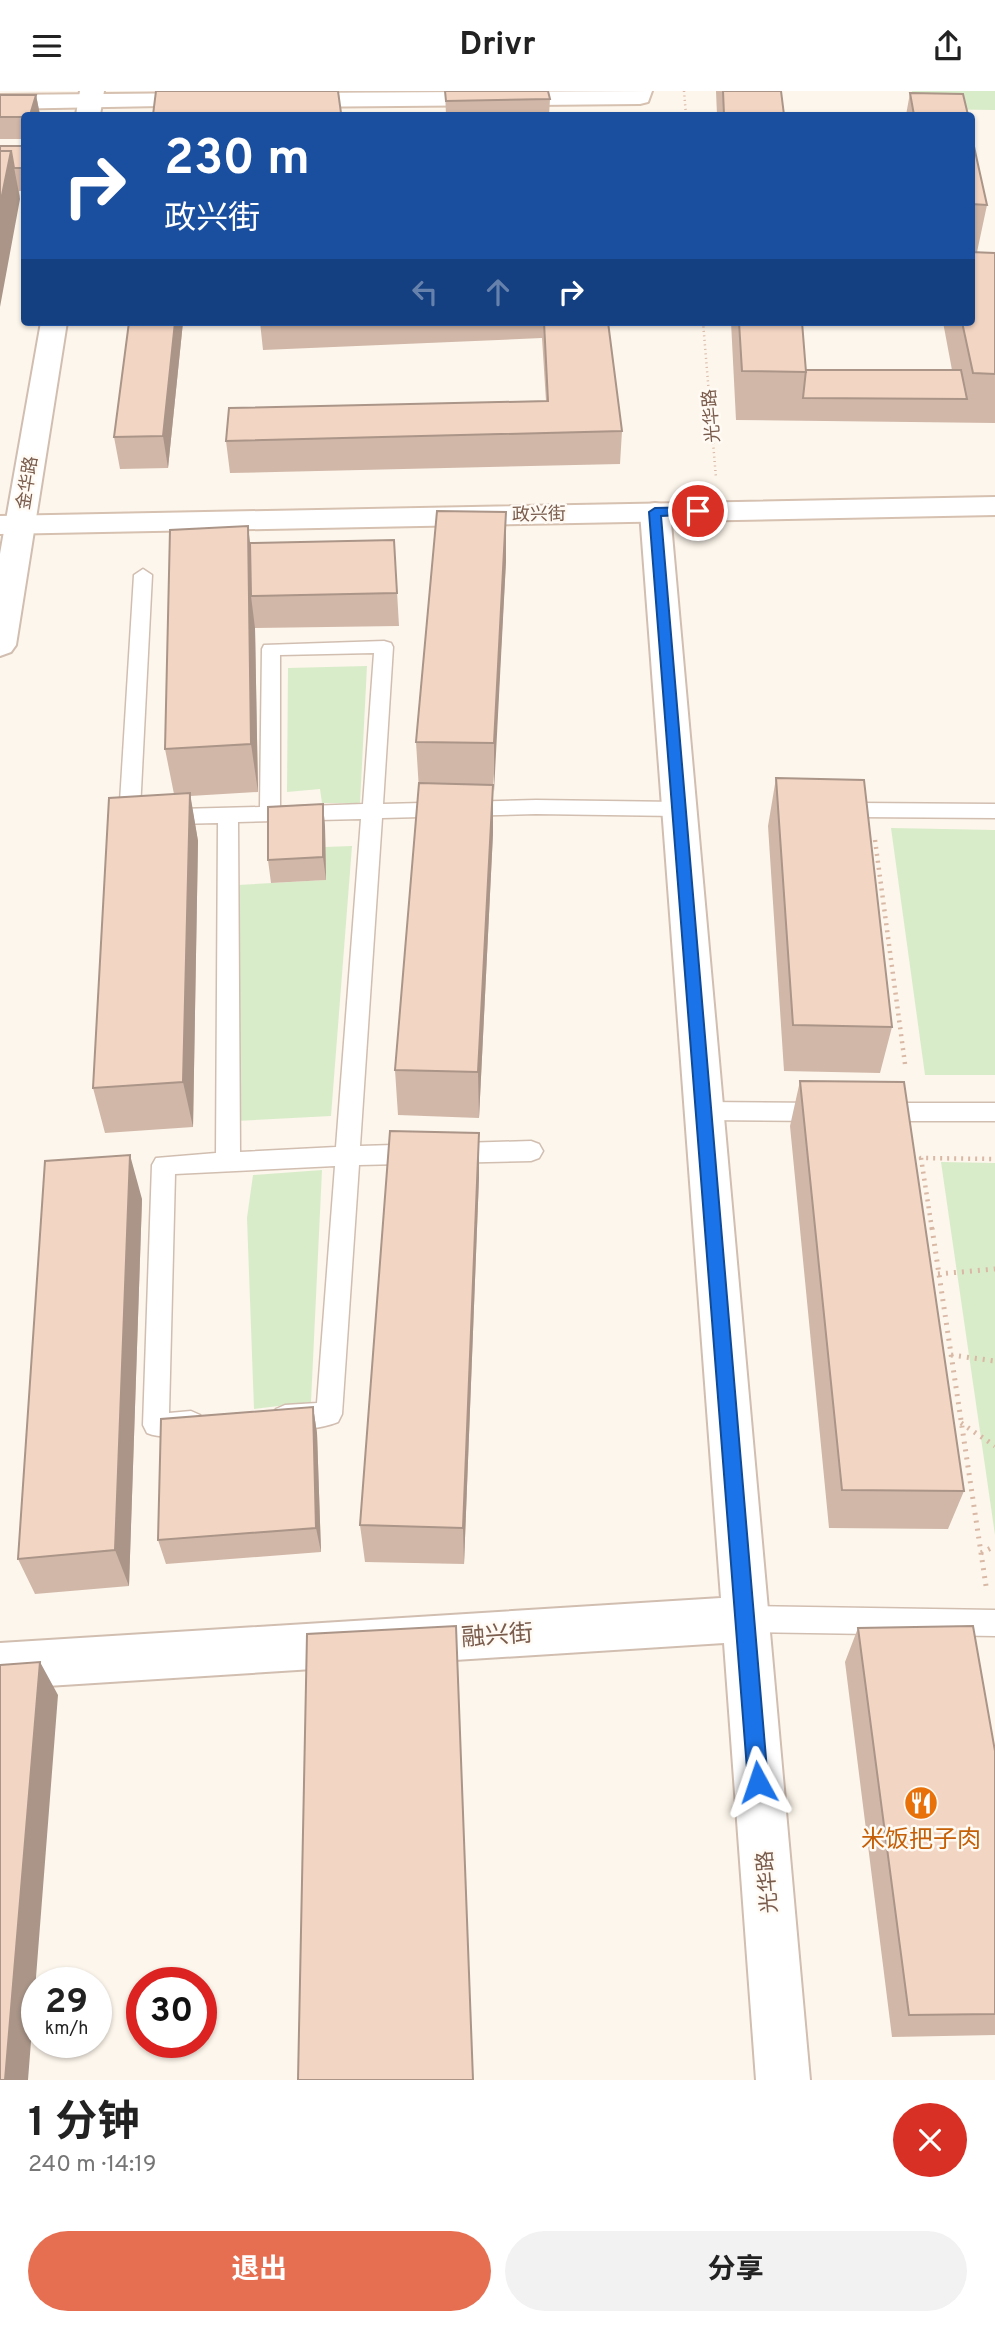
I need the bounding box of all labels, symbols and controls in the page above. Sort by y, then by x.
text: Drivr [459,26,536,66]
icon: menu [28,27,66,65]
icon: share [929,27,967,65]
text: 230 m [164,130,310,192]
icon: right [49,140,140,231]
text: 政兴街 [164,200,260,240]
icon: left [406,273,444,311]
icon: ahead [479,273,517,311]
icon: right [552,273,590,311]
street label: 光华路 [699,388,726,444]
street label: 金华路 [13,455,44,512]
pin [668,481,728,541]
icon: arrive [679,492,717,530]
street label: 政兴街 [512,504,566,527]
street label: 融兴街 [460,1620,534,1654]
position arrow [721,1745,795,1819]
restaurant icon: 米饭把子肉 [902,1784,940,1822]
place label: 米饭把子肉 [861,1826,981,1856]
street label: 光华路 [752,1849,785,1914]
speed limit sign: 30 [126,1967,217,2058]
text: 29 [45,1981,88,2025]
text: km/h [45,2018,88,2041]
text: 1 分钟 [28,2098,139,2151]
button: close [893,2103,967,2177]
text: 240 m · 14:19 [28,2151,156,2180]
button: 退出 [28,2231,491,2311]
button: 分享 [505,2231,967,2311]

